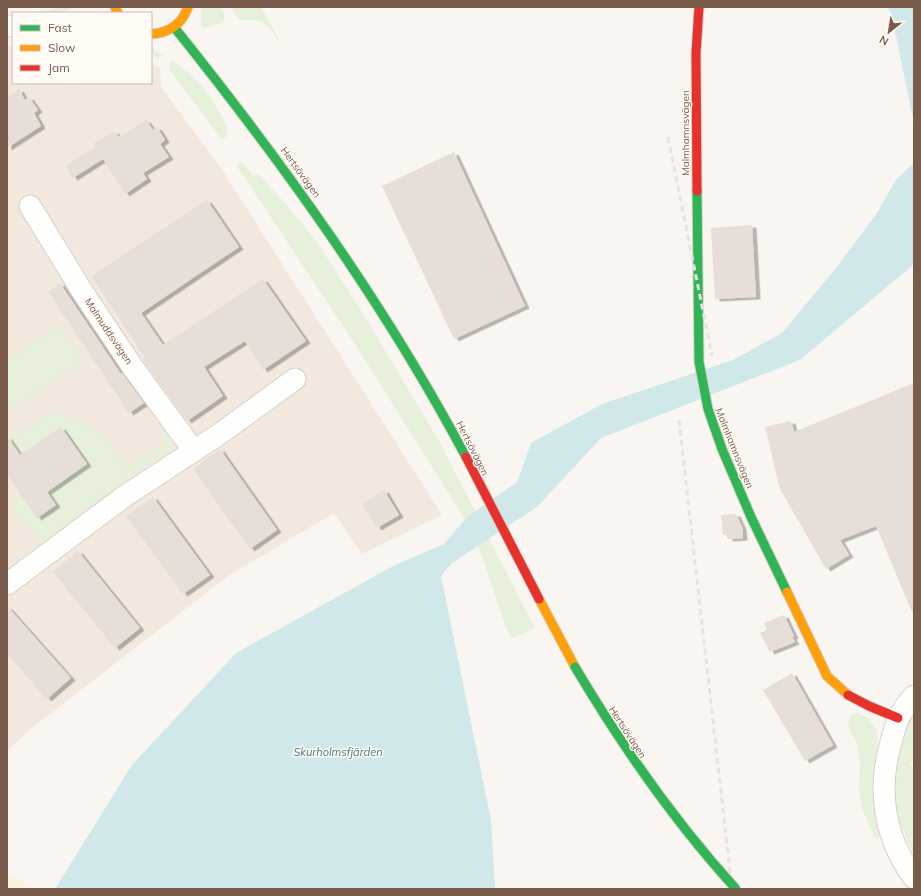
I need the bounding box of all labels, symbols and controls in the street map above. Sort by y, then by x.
legend [12,12,152,84]
north arrow [869,12,909,52]
text: Fast [48,20,72,35]
text: N [877,33,891,49]
text: Slow [48,40,76,55]
text: Jam [48,60,70,75]
street label: Malmhamnsvägen [679,90,692,176]
street label: Hertsövägen [278,144,323,200]
street label: Malmuddsvägen [82,296,136,367]
street label: Malmhamnsvägen [712,406,757,490]
street label: Hertsövägen [453,419,492,478]
street label: Hertsövägen [606,704,649,761]
water label: Skurholmsfjärden [293,745,383,759]

